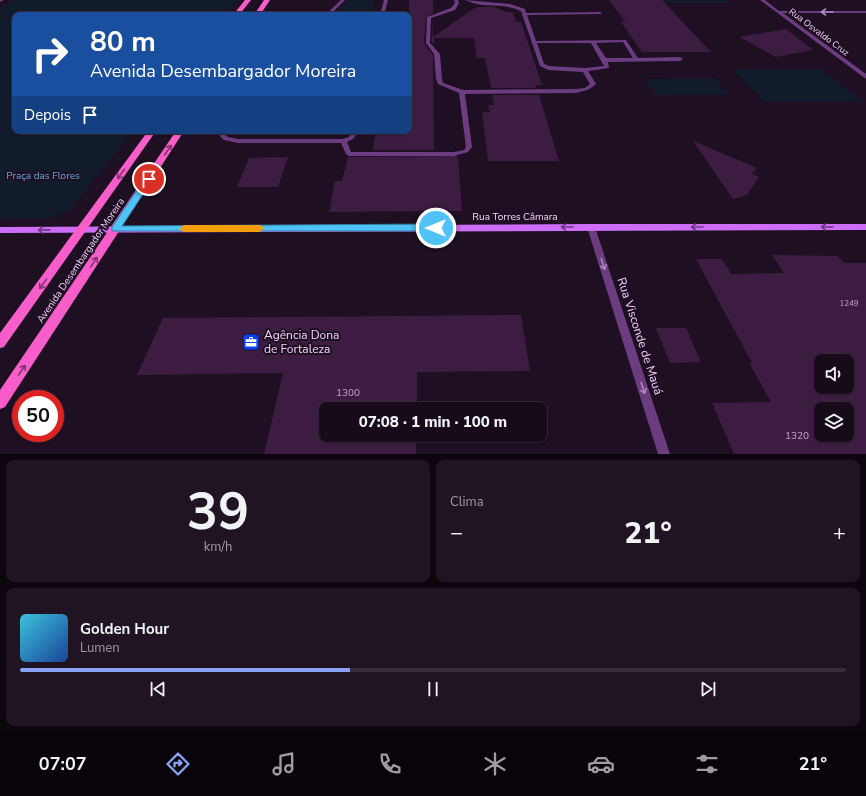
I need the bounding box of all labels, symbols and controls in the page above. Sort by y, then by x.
street label: Rua Osvaldo Cruz [787,5,851,59]
one-way arrow [821,8,834,16]
text: 80 m [90,23,156,61]
icon: right [24,28,76,80]
text: Avenida Desembargador Moreira [90,59,356,83]
icon: arrive [79,104,101,126]
text: Depois [24,105,71,125]
one-way arrow [164,145,172,156]
pin [132,162,166,196]
icon: arrive [138,168,160,190]
park label: Praça das Flores [6,169,80,183]
one-way arrow [117,169,125,180]
street label: Avenida Desembargador Moreira [34,195,128,326]
position arrow [415,207,457,249]
street label: Rua Torres Câmara [472,210,558,224]
one-way arrow [561,223,574,231]
one-way arrow [691,223,704,231]
one-way arrow [821,223,834,231]
one-way arrow [38,226,51,234]
one-way arrow [90,257,98,268]
one-way arrow [600,257,607,270]
street label: Rua Visconde de Mauá [613,275,667,397]
one-way arrow [39,278,47,289]
house number: 1249 [839,298,859,309]
place label: Agência Dona de Fortaleza [264,327,339,357]
office icon: Agência Dona de Fortaleza [241,332,261,352]
map controls [814,354,854,442]
button: sound [814,354,854,394]
one-way arrow [18,364,26,376]
one-way arrow [640,381,647,394]
house number: 1300 [336,386,360,400]
speed limit sign: 50 [12,390,64,442]
button: layers [814,402,854,442]
text: 07:08 · 1 min · 100 m [359,412,507,432]
house number: 1320 [785,429,809,443]
text: 39 [187,476,249,547]
text: Clima [450,493,484,511]
text: 21° [624,513,672,554]
text: − [450,518,463,548]
text: + [833,518,846,548]
text: km/h [204,538,232,556]
text: Golden Hour [80,619,169,639]
text: Lumen [80,639,120,657]
icon: previous [147,678,169,700]
icon: pause [422,678,444,700]
icon: next [697,678,719,700]
icon: directions [164,750,192,778]
icon: music [270,750,298,778]
icon: phone [376,750,404,778]
icon: climate [481,750,509,778]
icon: car [587,750,615,778]
icon: filters [693,750,721,778]
text: 07:07 [39,752,87,776]
text: 21° [799,752,827,776]

